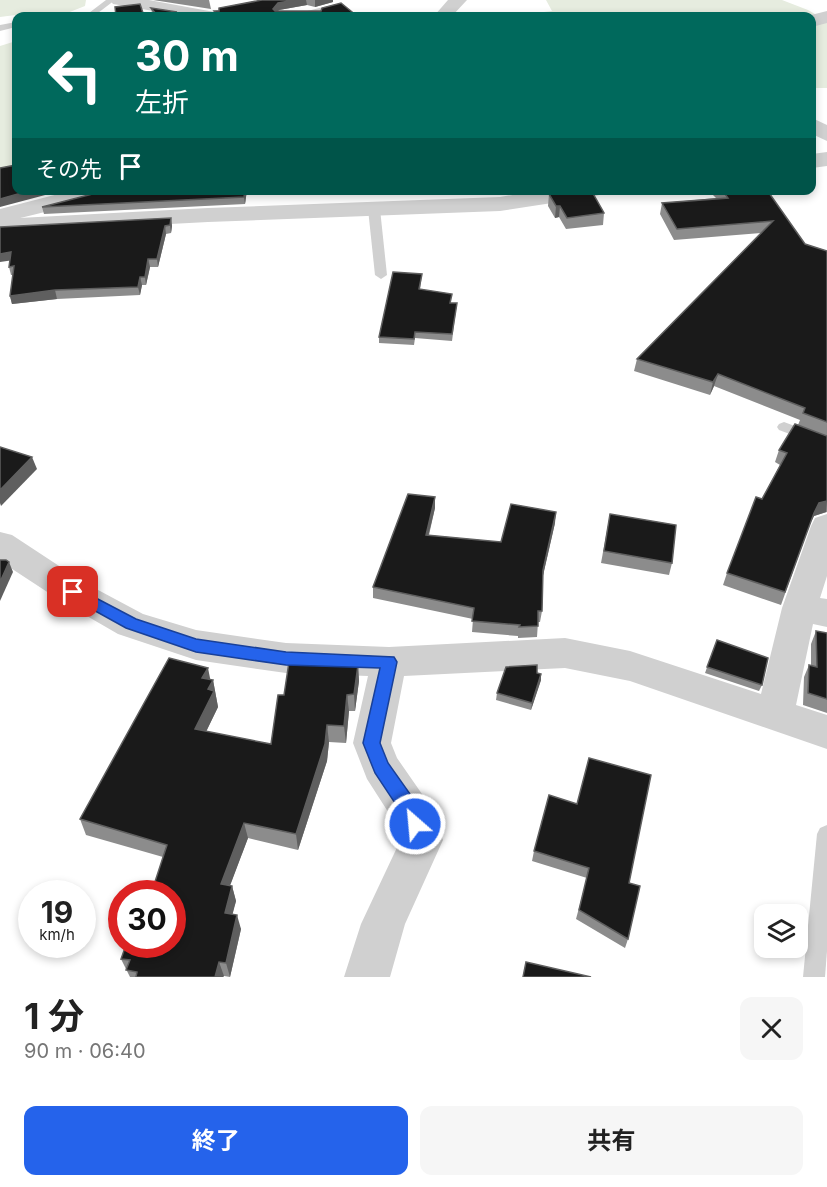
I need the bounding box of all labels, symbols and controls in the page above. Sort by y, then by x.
text: 30 m [135,30,239,81]
icon: left [36,36,114,114]
text: 左折 [135,86,189,119]
icon: arrive [114,150,147,183]
text: その先 [36,156,102,182]
pin [47,566,98,617]
icon: arrive [56,575,89,608]
position arrow [383,792,447,856]
speed limit sign: 30 [108,880,186,958]
text: 19 [41,894,73,930]
map controls [754,904,808,958]
button: layers [754,904,808,958]
text: km/h [39,925,75,944]
text: 1 分 [24,994,84,1038]
button: close [740,997,803,1060]
text: 90 m · 06:40 [24,1039,146,1063]
button: 終了 [24,1106,408,1175]
button: 共有 [420,1106,803,1175]

